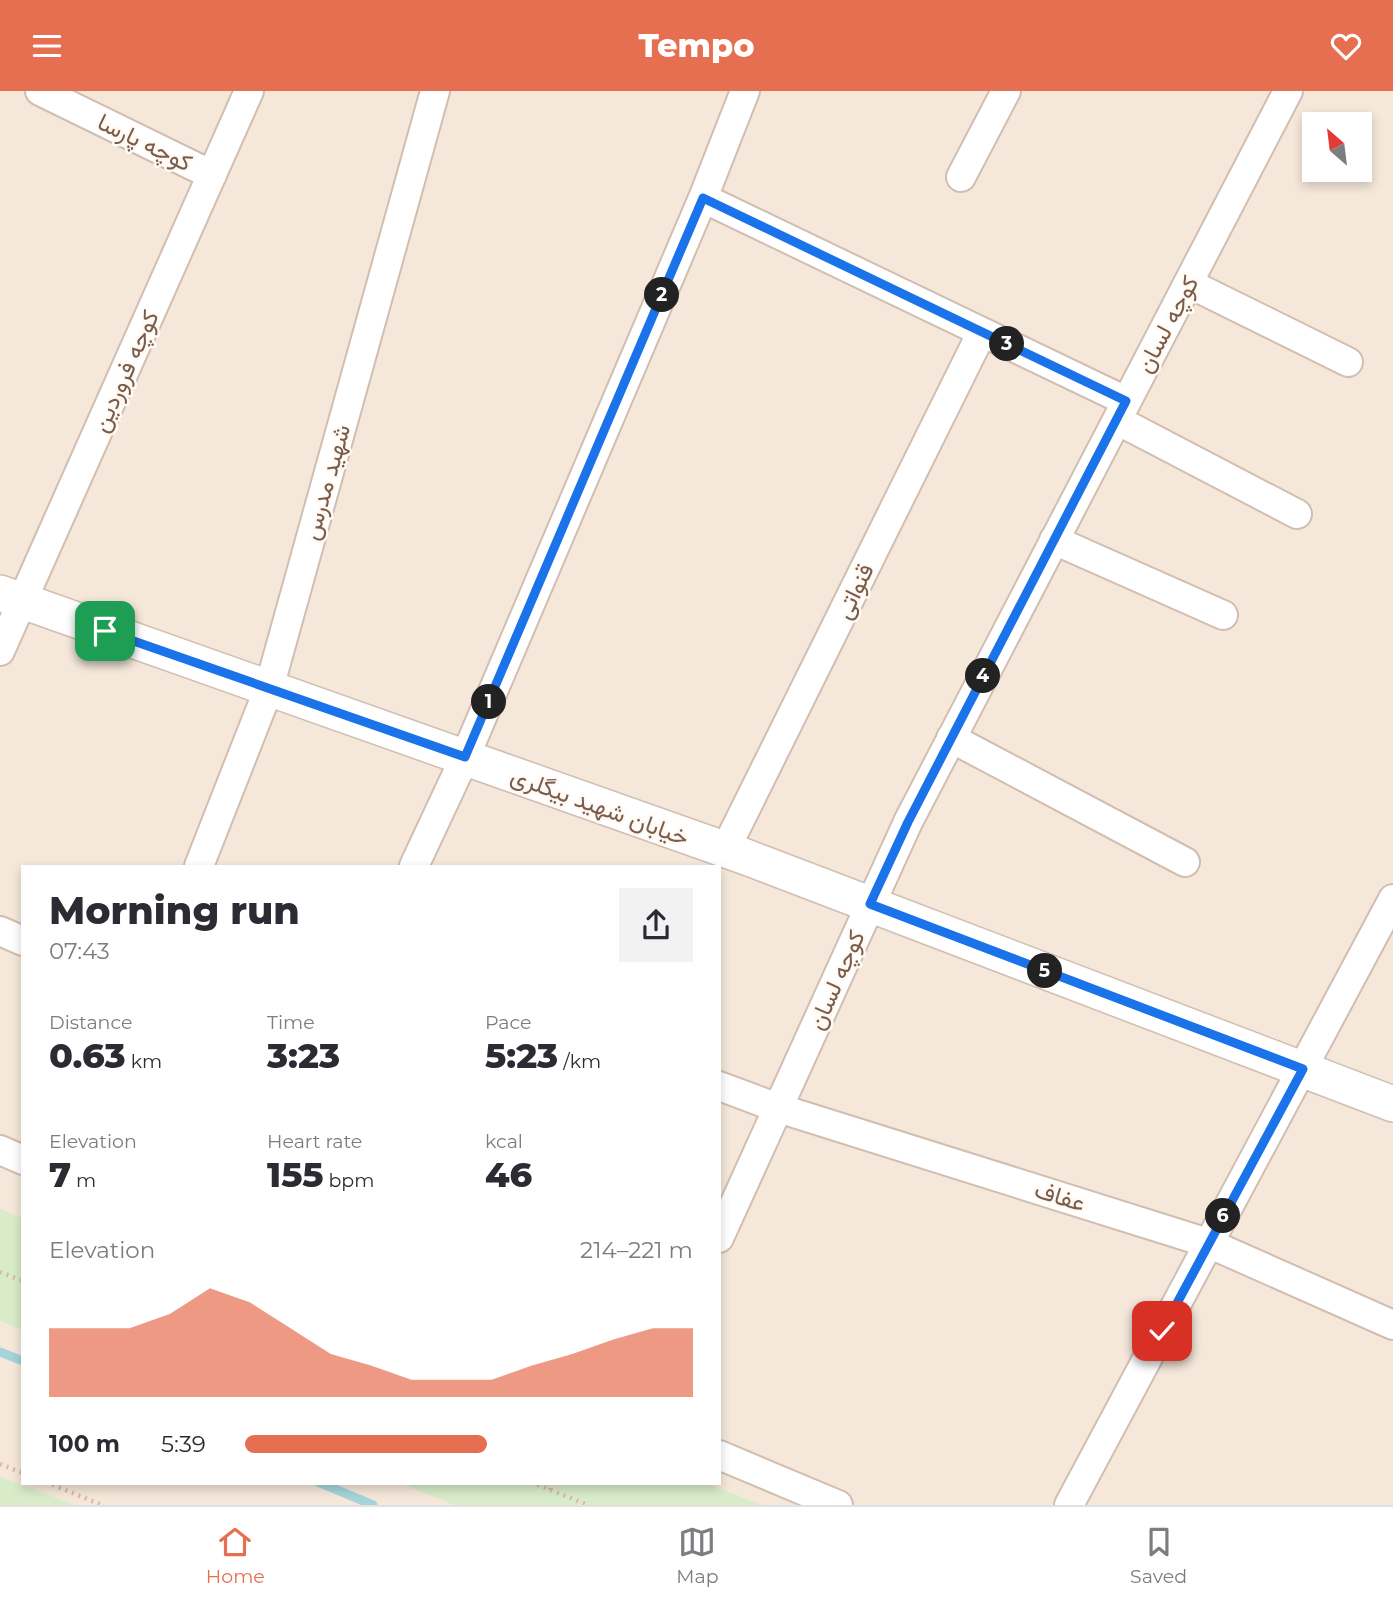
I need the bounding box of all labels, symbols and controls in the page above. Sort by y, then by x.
text: Tempo [638,26,755,65]
icon: menu [28,27,66,65]
icon: heart [1327,27,1365,65]
street label: کوچه پارسا [92,107,197,179]
north arrow [1302,112,1372,182]
map controls [1302,112,1372,182]
street label: کوچه لسان [1129,270,1206,378]
pin: 2 [644,277,680,313]
text: 2 [656,283,667,306]
street label: کوچه فروردین [85,306,167,437]
pin: 3 [990,327,1024,361]
text: 3 [1001,332,1012,355]
street label: شهید مدرس [296,421,357,543]
street label: قنواتی [828,558,881,624]
pin [75,601,135,661]
icon: arrive [86,612,124,650]
pin: 4 [965,659,1000,693]
text: 4 [976,664,989,687]
pin: 1 [472,685,506,719]
text: 1 [485,690,492,713]
street label: خیابان شهید بیگلری [507,760,693,853]
text: Morning run [49,887,300,934]
button: share [619,888,693,962]
street label: کوچه لسان [801,926,873,1035]
text: 07:43 [49,937,110,965]
pin: 5 [1028,953,1062,989]
text: 5 [1039,959,1050,982]
text: Distance [49,1011,132,1034]
text: Time [267,1011,315,1034]
text: Pace [485,1011,532,1034]
text: 0.63 [49,1034,126,1077]
text: 3:23 [267,1034,340,1077]
text: 5:23 [485,1034,558,1077]
text: km [126,1050,162,1073]
text: /km [558,1050,601,1073]
text: Elevation [49,1130,137,1153]
text: Heart rate [267,1130,362,1153]
text: kcal [485,1130,523,1153]
text: 7 [49,1153,71,1196]
text: 155 [267,1153,324,1196]
text: 46 [485,1153,532,1196]
text: m [71,1169,96,1192]
text: bpm [324,1169,374,1192]
street label: عفاف [1031,1175,1089,1217]
pin: 6 [1206,1199,1240,1233]
text: 6 [1216,1204,1229,1227]
text: Elevation [49,1236,155,1264]
text: 214–221 m [580,1236,693,1264]
pin [1132,1301,1192,1361]
icon: check [1143,1312,1181,1350]
text: 100 m [49,1430,120,1458]
text: 5:39 [161,1430,206,1458]
tab: Home [206,1523,265,1588]
tab: Map [676,1523,719,1588]
tab: Saved [1130,1523,1187,1588]

